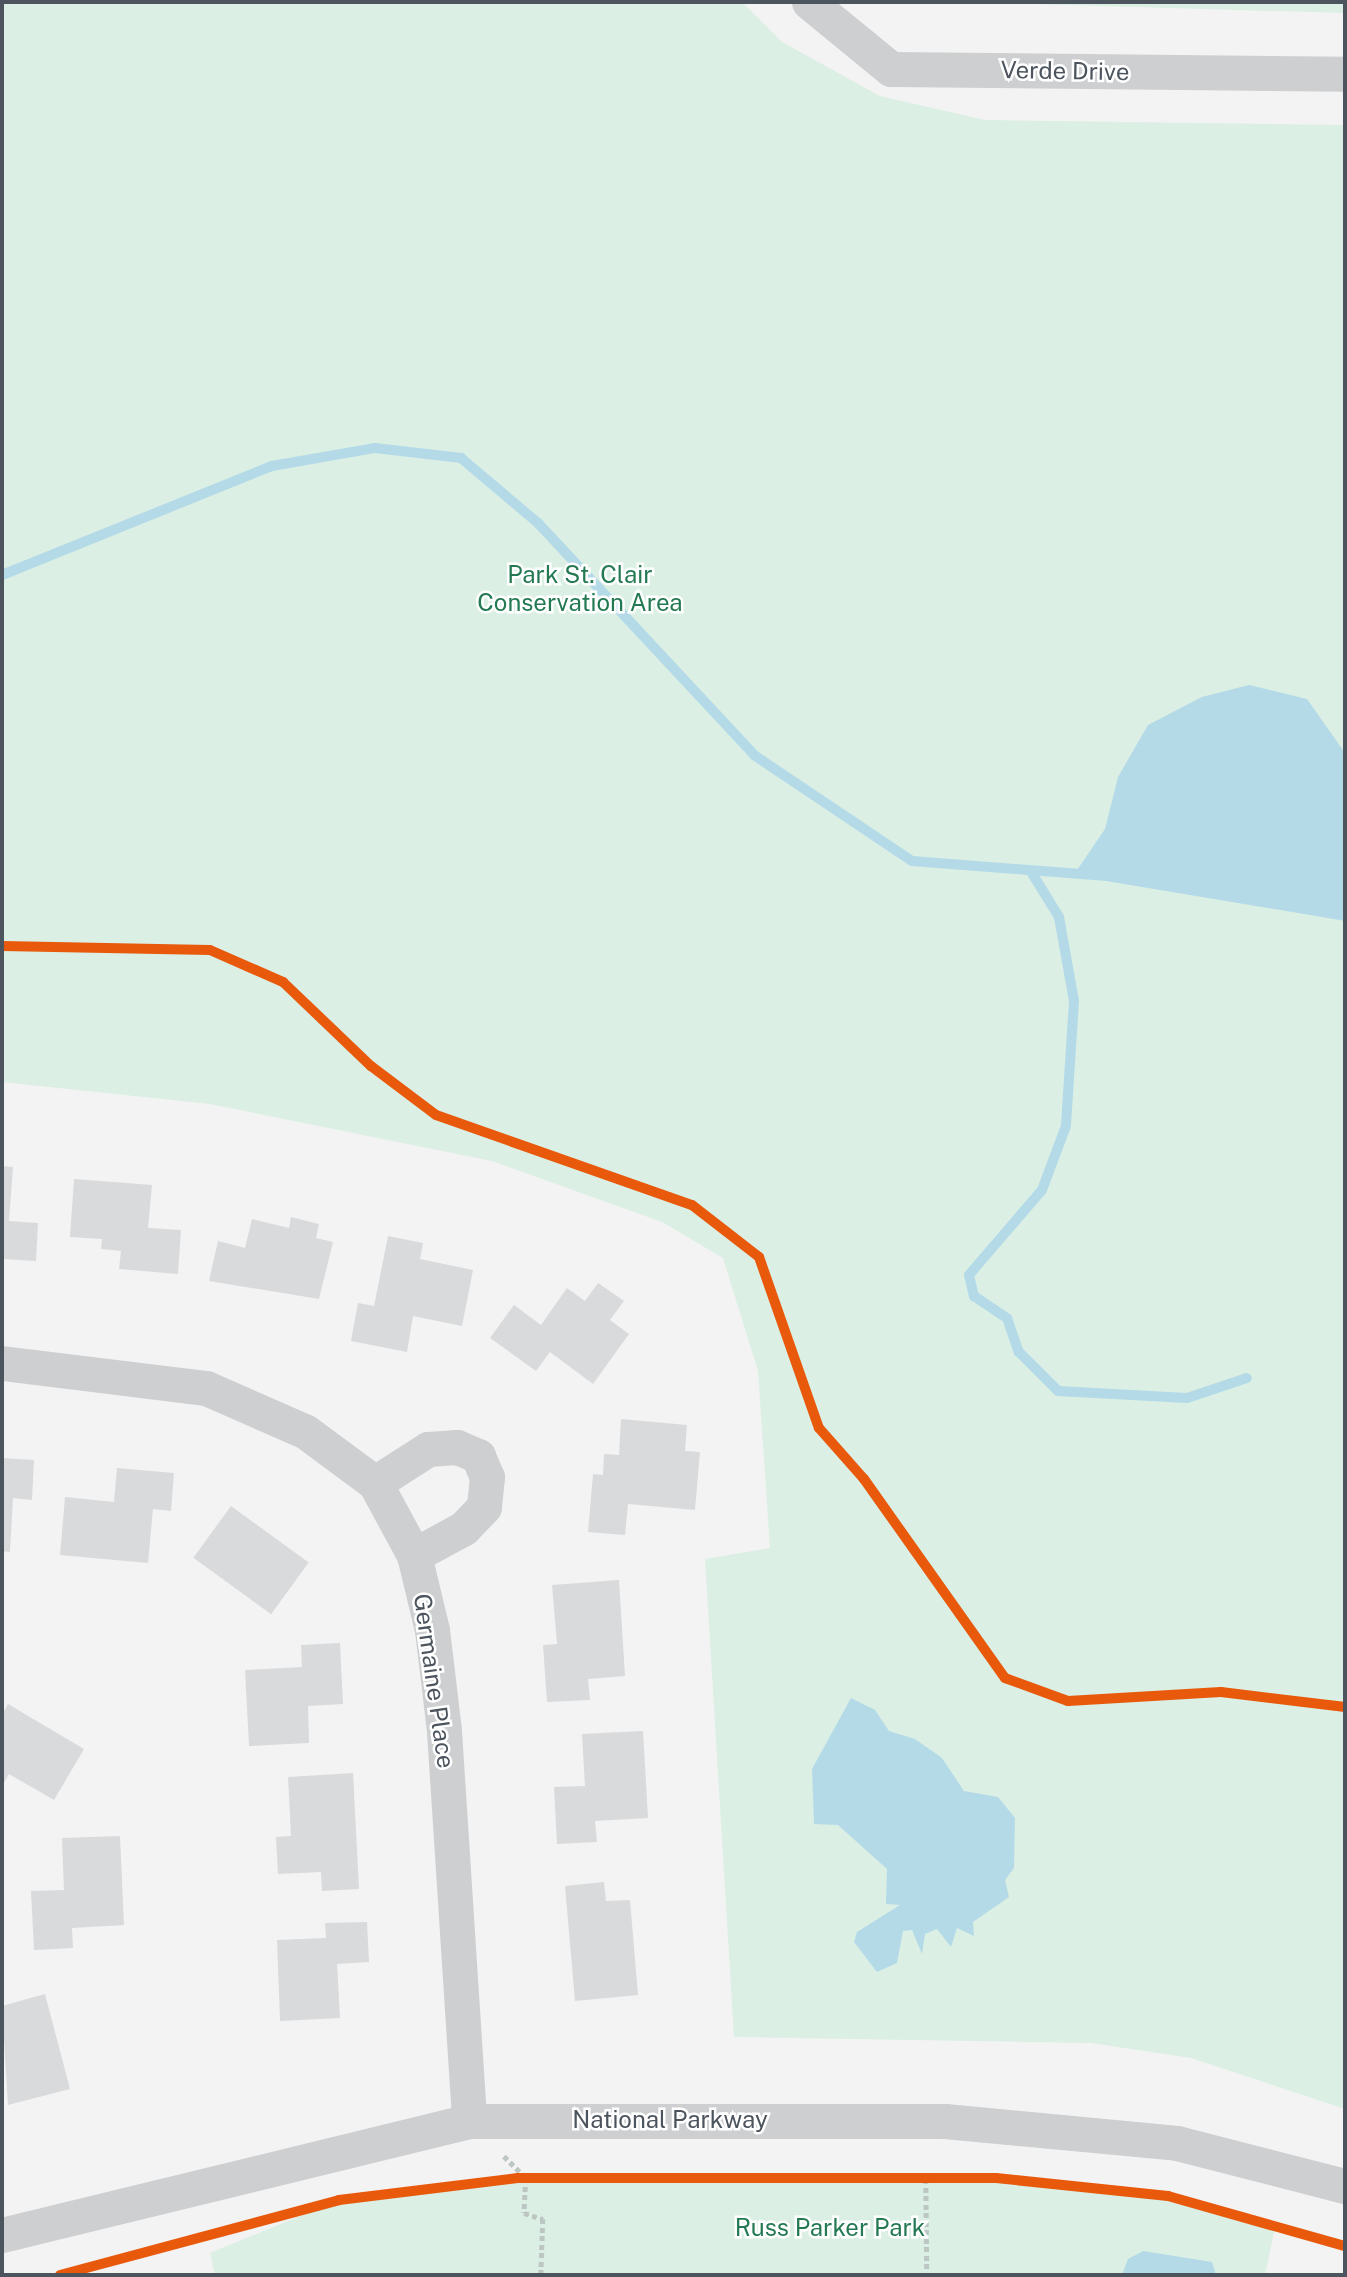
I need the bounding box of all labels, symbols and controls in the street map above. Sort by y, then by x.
street label: Verde Drive [1000,55,1130,87]
park label: Park St. Clair Conservation Area [477,561,683,617]
street label: Germaine Place [407,1592,461,1770]
street label: National Parkway [572,2106,768,2134]
park label: Russ Parker Park [735,2214,925,2242]

